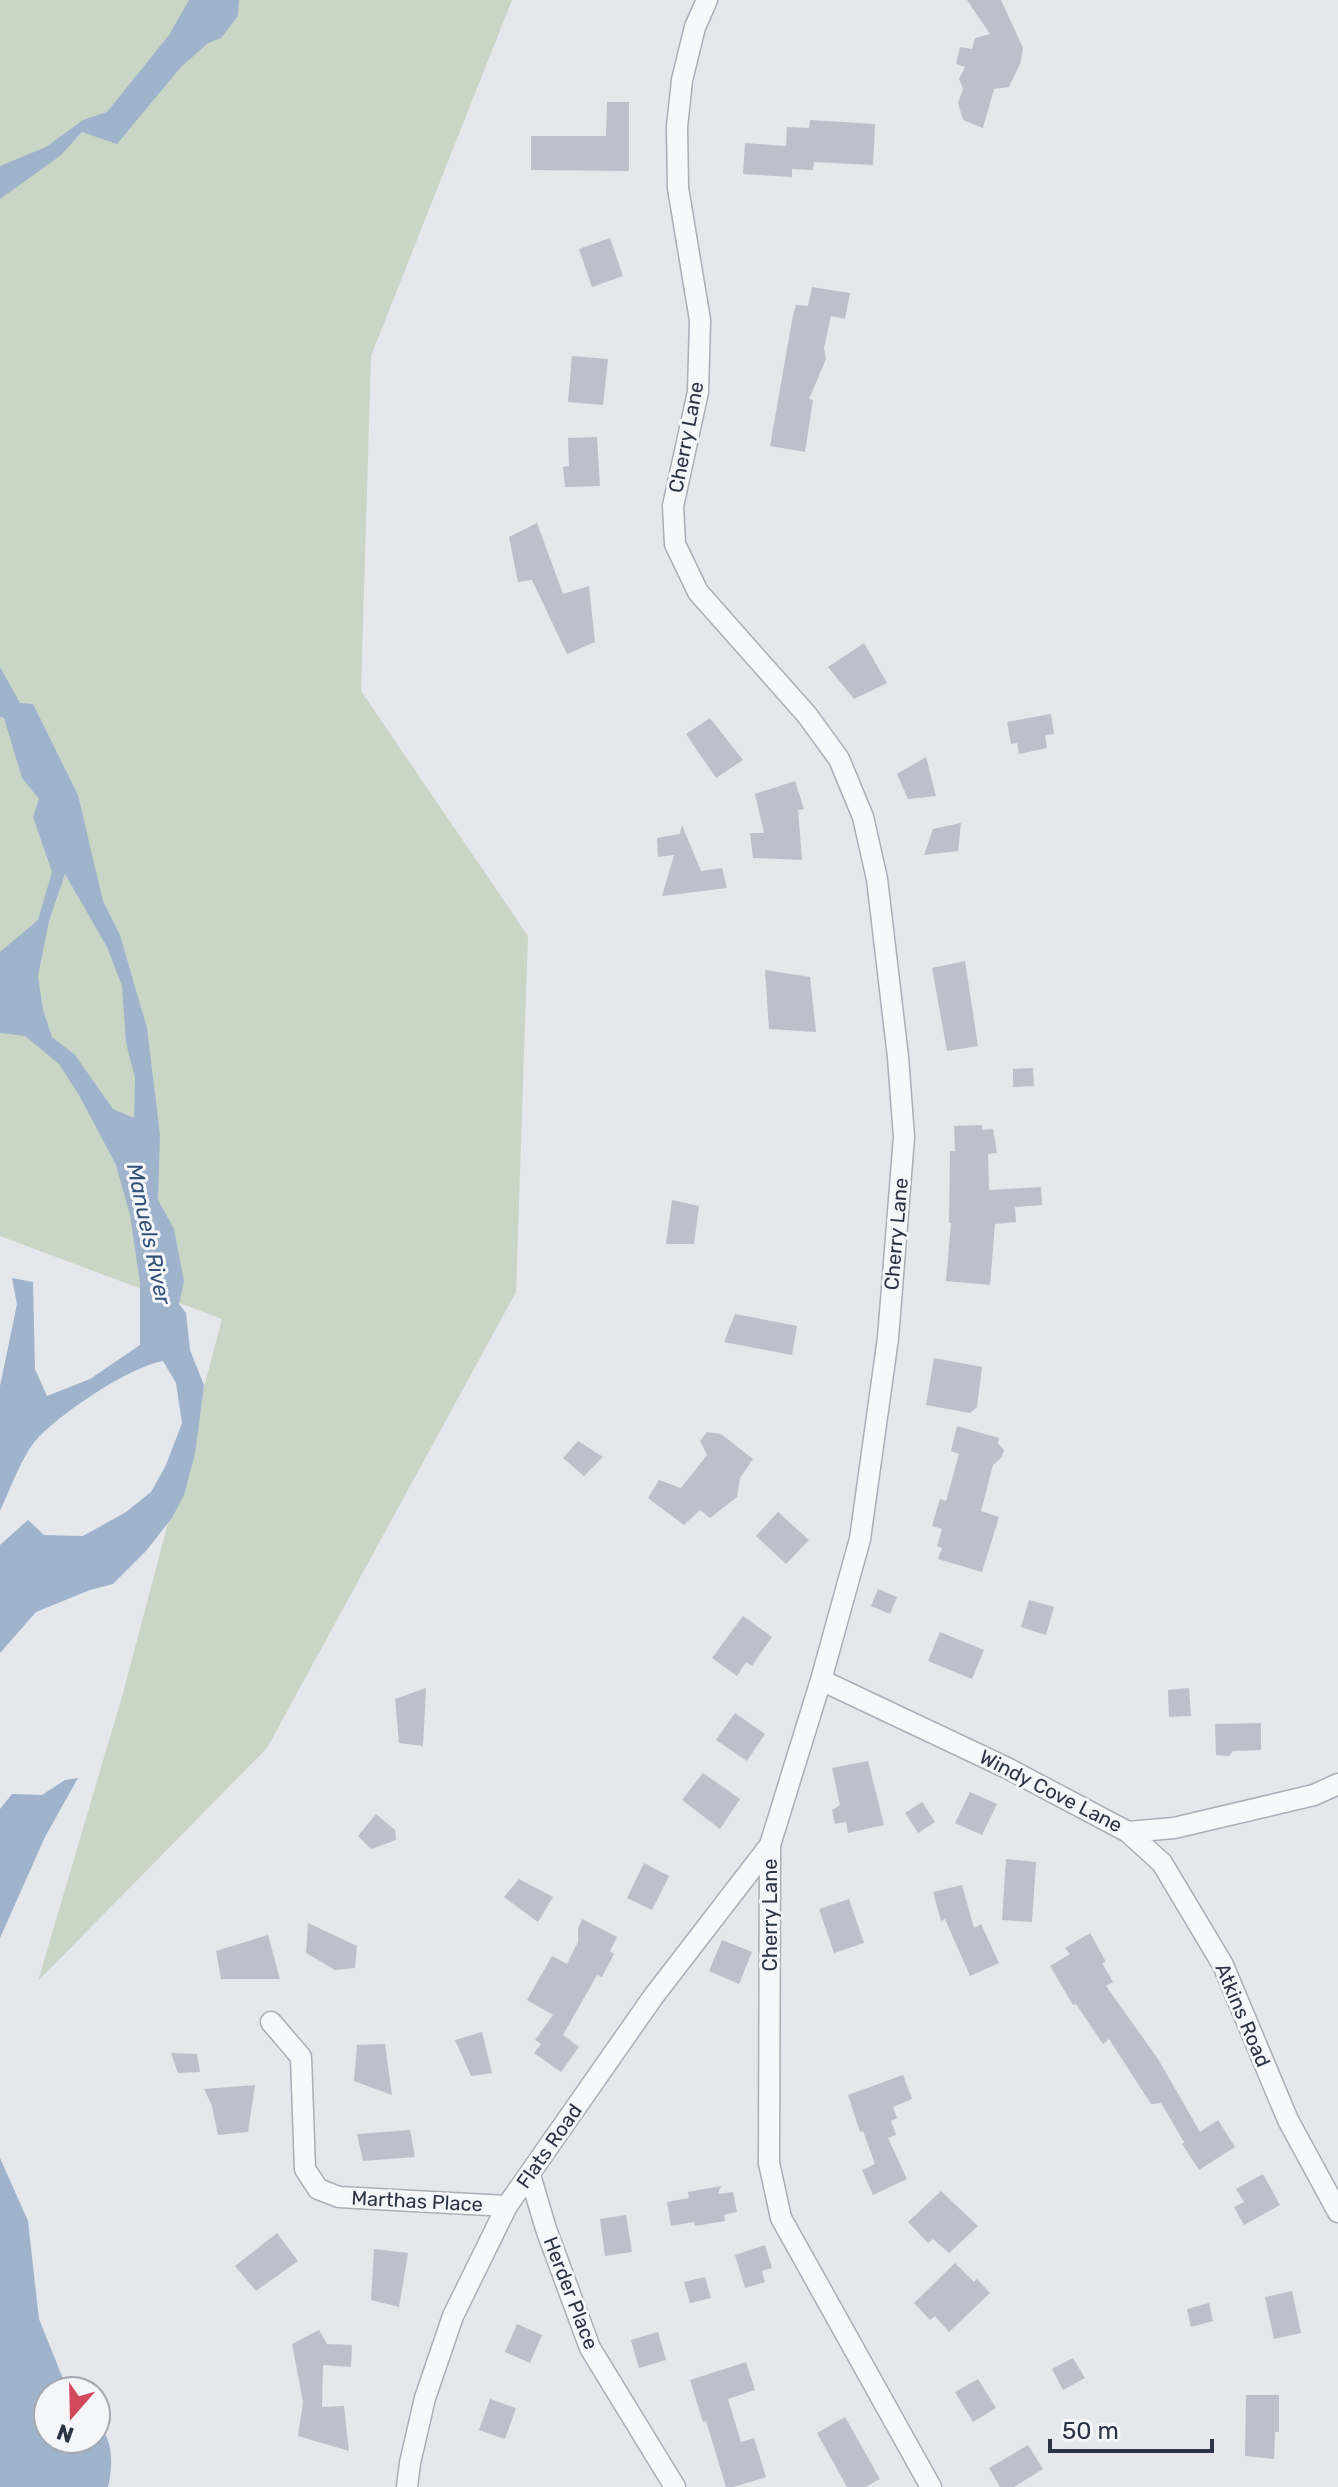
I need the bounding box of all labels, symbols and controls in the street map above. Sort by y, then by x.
street label: Cherry Lane [663,379,709,495]
water label: Manuels River [121,1161,177,1309]
street label: Cherry Lane [879,1177,913,1291]
street label: Windy Cove Lane [976,1745,1126,1837]
street label: Cherry Lane [758,1859,782,1971]
street label: Atkins Road [1210,1959,1276,2071]
street label: Flats Road [511,2099,587,2193]
street label: Marthas Place [351,2186,483,2216]
street label: Herder Place [538,2233,604,2353]
north arrow [32,2375,112,2455]
scale bar [1050,2403,1212,2453]
text: 50 m [1062,2417,1119,2445]
text: N [53,2418,77,2449]

